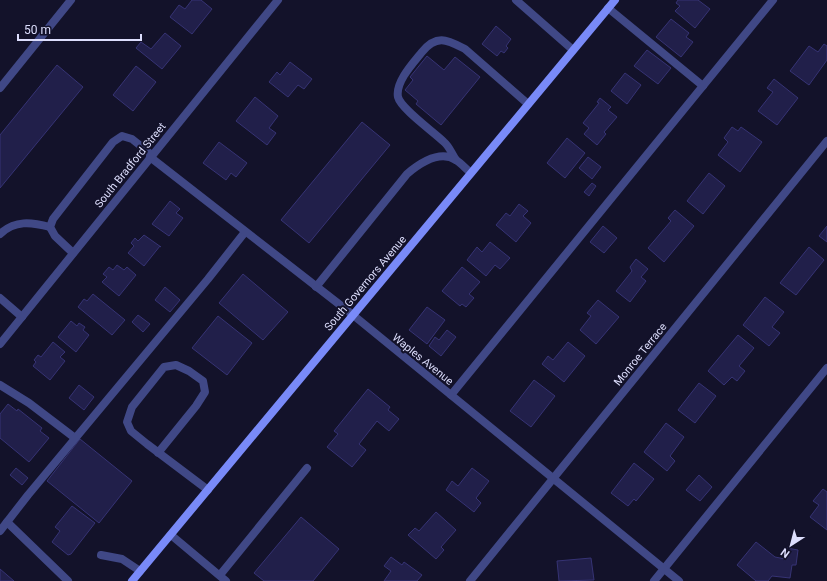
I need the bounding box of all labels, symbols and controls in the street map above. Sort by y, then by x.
scale bar [18,16,141,42]
text: 50 m [24,23,51,37]
street label: South Bradford Street [92,120,169,210]
street label: South Governors Avenue [322,233,409,334]
street label: Monroe Terrace [611,320,670,388]
street label: Waples Avenue [390,331,456,388]
north arrow [771,525,811,565]
text: N [778,545,792,560]

